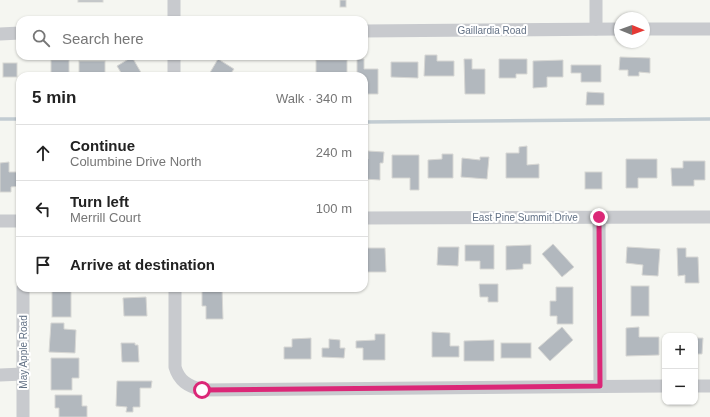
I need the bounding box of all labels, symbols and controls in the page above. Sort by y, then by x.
north arrow [614,12,650,48]
search box [16,16,368,60]
street label: Gaillardia Road [458,25,526,36]
icon: search [30,27,52,49]
text: Search here [62,30,144,47]
text: 5 min [32,88,76,107]
text: Walk · 340 m [276,91,352,106]
text: Continue [70,137,135,154]
icon: ahead [32,142,54,164]
text: 240 m [316,145,352,160]
text: Columbine Drive North [70,154,202,169]
text: Turn left [70,193,129,210]
icon: left [32,198,54,220]
text: 100 m [316,201,352,216]
route end [590,208,608,226]
text: Merrill Court [70,210,141,225]
street label: East Pine Summit Drive [472,212,578,223]
icon: arrive [32,254,54,276]
text: Arrive at destination [70,256,215,273]
street label: May Apple Road [18,315,29,389]
map controls [662,333,698,405]
button: + [662,333,698,369]
button: − [662,369,698,405]
route start [193,381,211,399]

